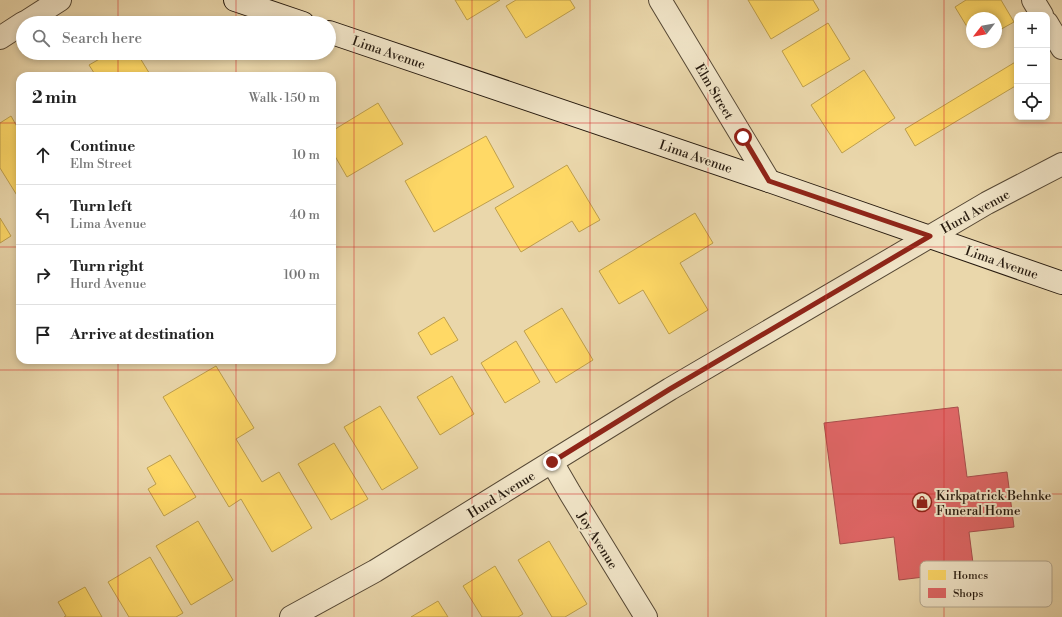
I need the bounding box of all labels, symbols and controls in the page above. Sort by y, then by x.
north arrow [966,12,1002,48]
map controls [1014,12,1050,120]
button: + [1014,12,1050,48]
search box [16,16,336,60]
icon: search [30,27,52,49]
text: Search here [62,29,142,48]
street label: Lima Avenue [350,33,428,73]
button: − [1014,48,1050,84]
street label: Elm Street [691,61,737,123]
button: locate [1014,84,1050,120]
text: 2 min [32,87,77,109]
text: Walk · 150 m [249,90,320,106]
route start [734,128,752,146]
text: Continue [70,137,135,156]
street label: Lima Avenue [657,137,735,177]
icon: ahead [32,144,54,166]
text: 10 m [292,147,320,163]
text: Elm Street [70,156,132,172]
street label: Hurd Avenue [938,186,1013,237]
text: Turn left [70,197,132,216]
icon: left [32,204,54,226]
text: 40 m [290,207,320,223]
text: Lima Avenue [70,216,146,232]
street label: Lima Avenue [963,243,1041,283]
text: Turn right [70,257,144,276]
icon: right [32,264,54,286]
text: 100 m [284,267,320,283]
text: Hurd Avenue [70,276,146,292]
icon: arrive [32,324,54,346]
text: Arrive at destination [70,325,214,344]
route end [543,453,561,471]
street label: Hurd Avenue [465,468,538,522]
place label: Kirkpatrick Behnke Funeral Home [936,488,1052,519]
shop icon: Kirkpatrick Behnke Funeral Home [911,491,933,513]
street label: Joy Avenue [573,508,621,572]
legend [920,561,1052,607]
text: Homes [953,569,988,583]
text: Shops [953,587,983,601]

